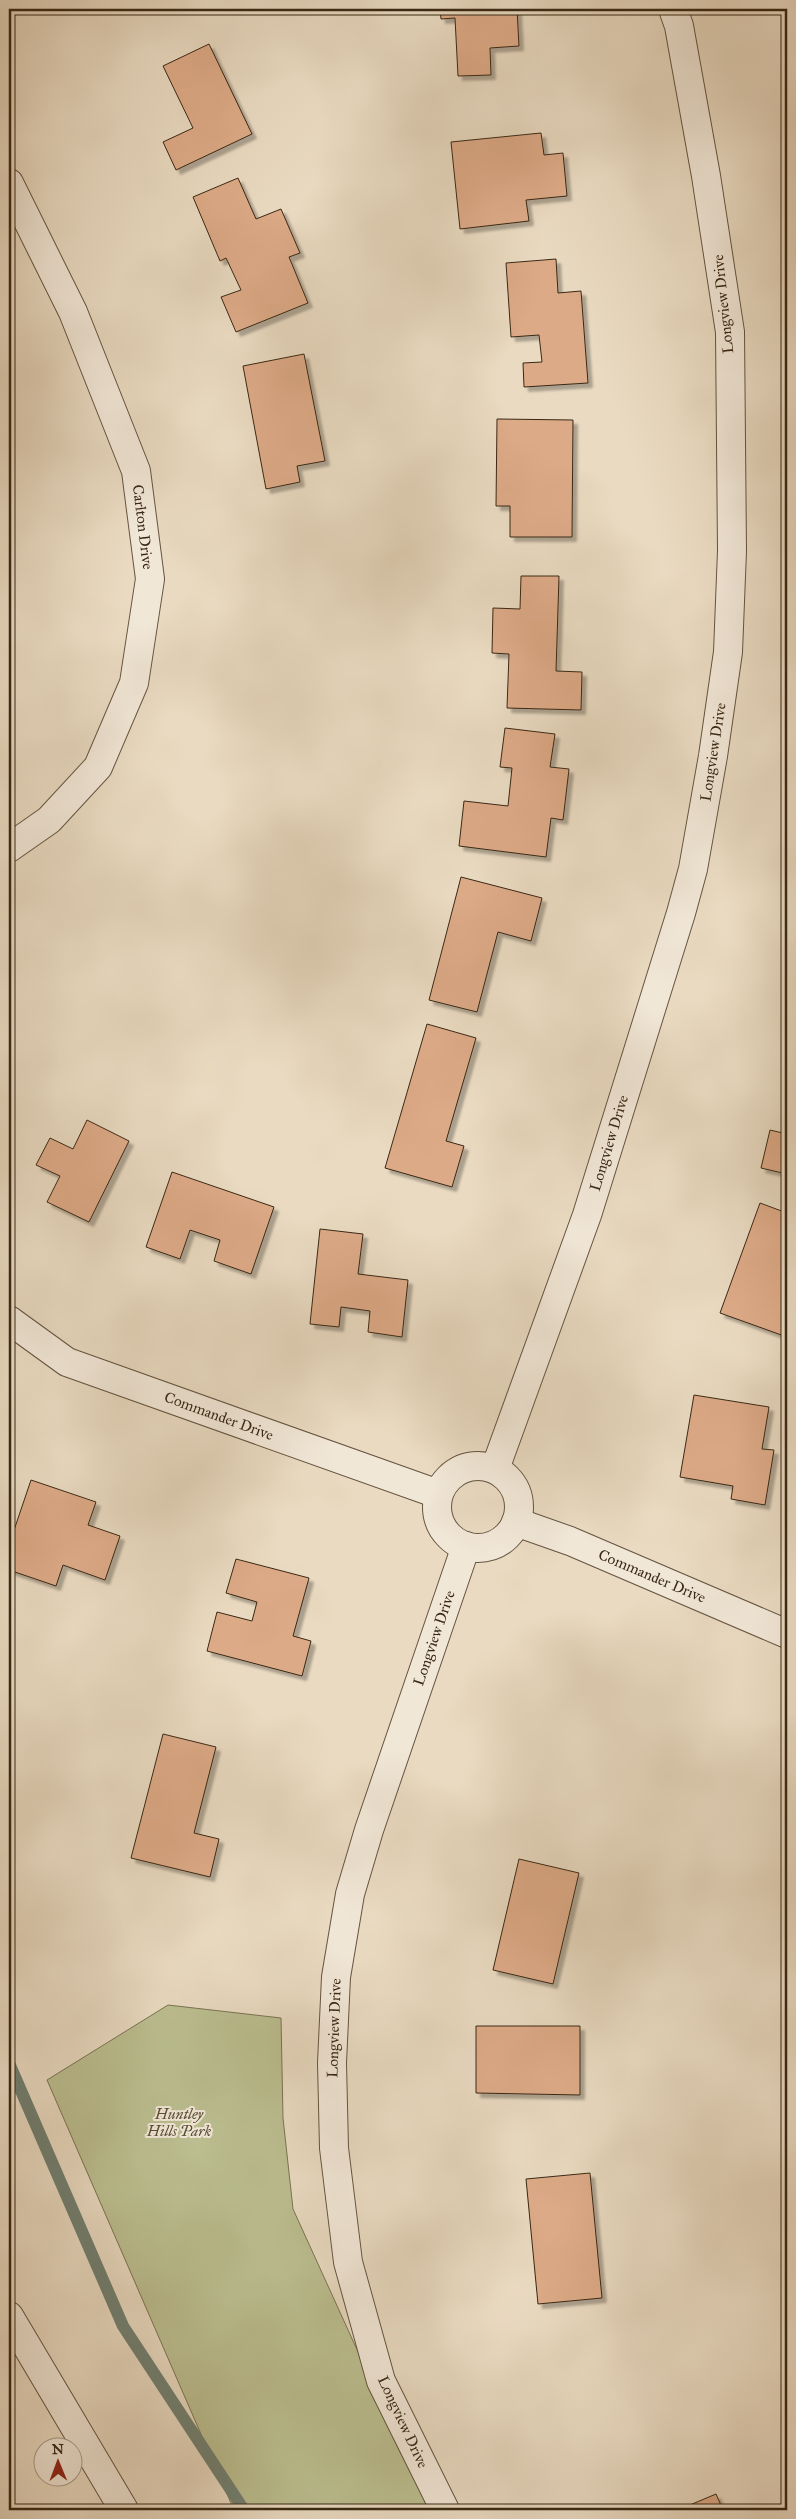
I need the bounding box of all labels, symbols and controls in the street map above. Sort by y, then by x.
street label: Longview Drive [709,254,737,354]
street label: Carlton Drive [129,484,157,570]
street label: Longview Drive [696,701,730,803]
street label: Longview Drive [586,1093,632,1193]
street label: Commander Drive [162,1388,276,1444]
street label: Commander Drive [596,1545,708,1607]
street label: Longview Drive [409,1588,459,1688]
street label: Longview Drive [323,1978,345,2078]
park label: Huntley Hills Park [146,2105,211,2140]
street label: Longview Drive [374,2373,432,2471]
north arrow [32,2436,82,2486]
text: N [52,2441,64,2458]

